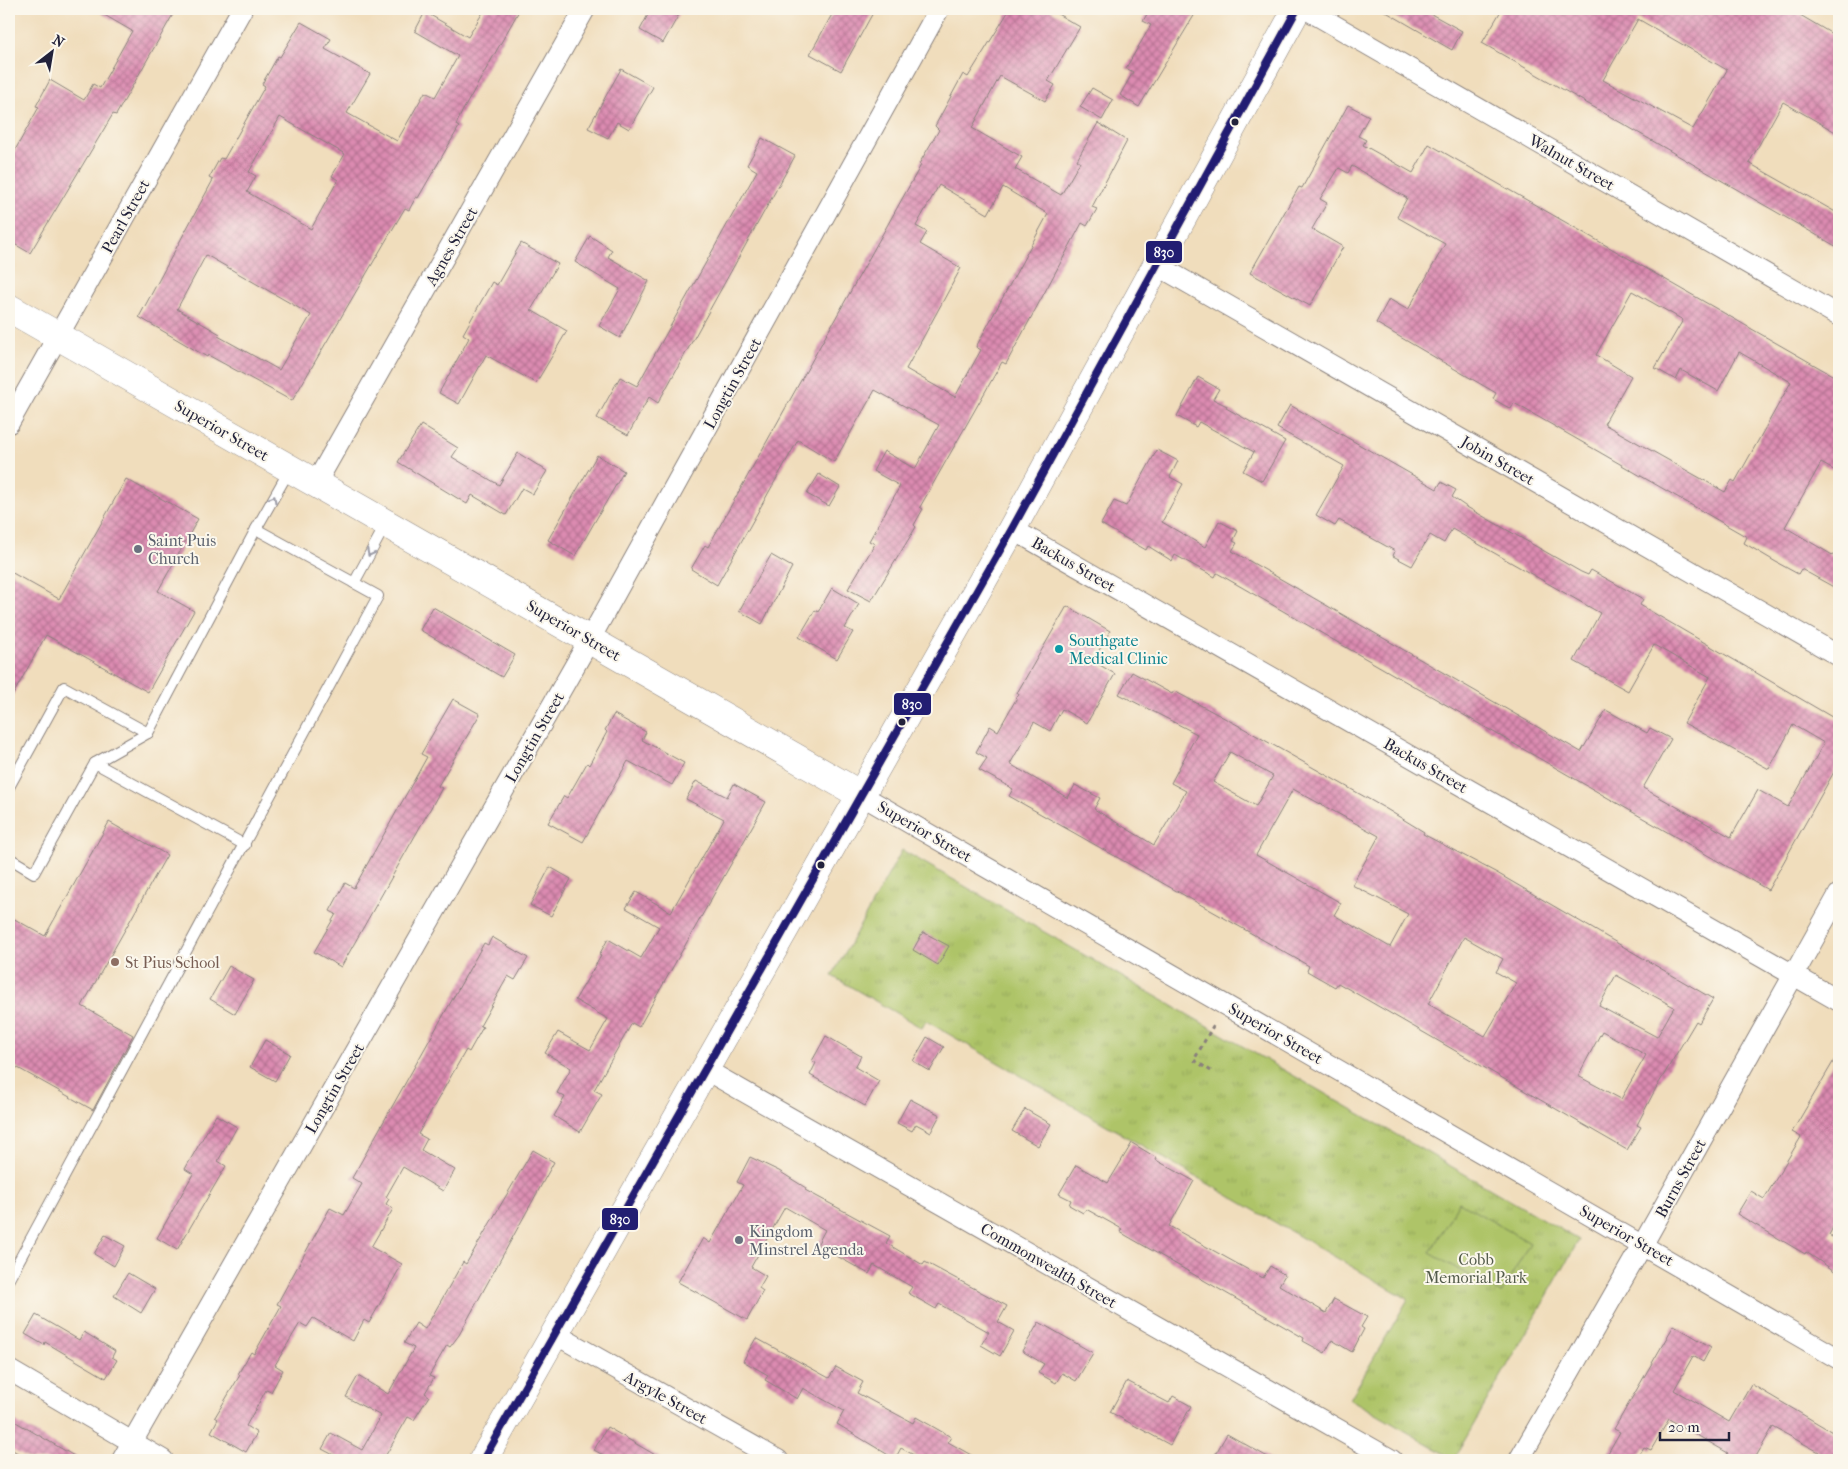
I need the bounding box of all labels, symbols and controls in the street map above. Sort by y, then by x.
north arrow [28,28,78,78]
text: N [50,31,68,52]
unlabelled marker [1230,117,1240,127]
street label: Walnut Street [1525,130,1618,195]
street label: Pearl Street [97,176,154,256]
street label: Agnes Street [421,203,482,290]
line badge: 830 [1145,240,1183,264]
text: 830 [1154,244,1175,261]
street label: Longtin Street [700,334,765,432]
street label: Superior Street [171,396,273,465]
street label: Jobin Street [1456,431,1538,489]
one-way arrow [267,495,277,504]
place label: Saint Puis Church [148,531,216,568]
street label: Backus Street [1028,533,1119,596]
marker: Saint Puis Church [132,543,144,555]
one-way arrow [366,548,376,557]
street label: Superior Street [523,596,625,665]
place label: Southgate Medical Clinic [1069,631,1168,668]
marker: Southgate Medical Clinic [1053,643,1065,655]
street label: Longtin Street [501,688,568,786]
line badge: 830 [893,692,932,716]
text: 830 [902,696,923,713]
unlabelled marker [897,717,907,727]
street label: Backus Street [1380,734,1471,797]
street label: Superior Street [874,797,976,866]
unlabelled marker [816,860,826,870]
place label: St Pius School [125,953,220,972]
marker: St Pius School [109,956,121,968]
street label: Superior Street [1225,999,1327,1068]
street label: Longtin Street [301,1039,368,1137]
street label: Burns Street [1651,1135,1710,1221]
street label: Superior Street [1576,1201,1678,1270]
line badge: 830 [601,1207,639,1231]
text: 830 [610,1211,631,1228]
street label: Commonwealth Street [977,1219,1120,1312]
place label: Kingdom Minstrel Agenda [749,1222,864,1259]
marker: Kingdom Minstrel Agenda [733,1234,745,1246]
park label: Cobb Memorial Park [1425,1250,1528,1287]
street label: Argyle Street [620,1366,711,1428]
scale bar [1660,1409,1729,1441]
text: 20 m [1668,1418,1700,1436]

